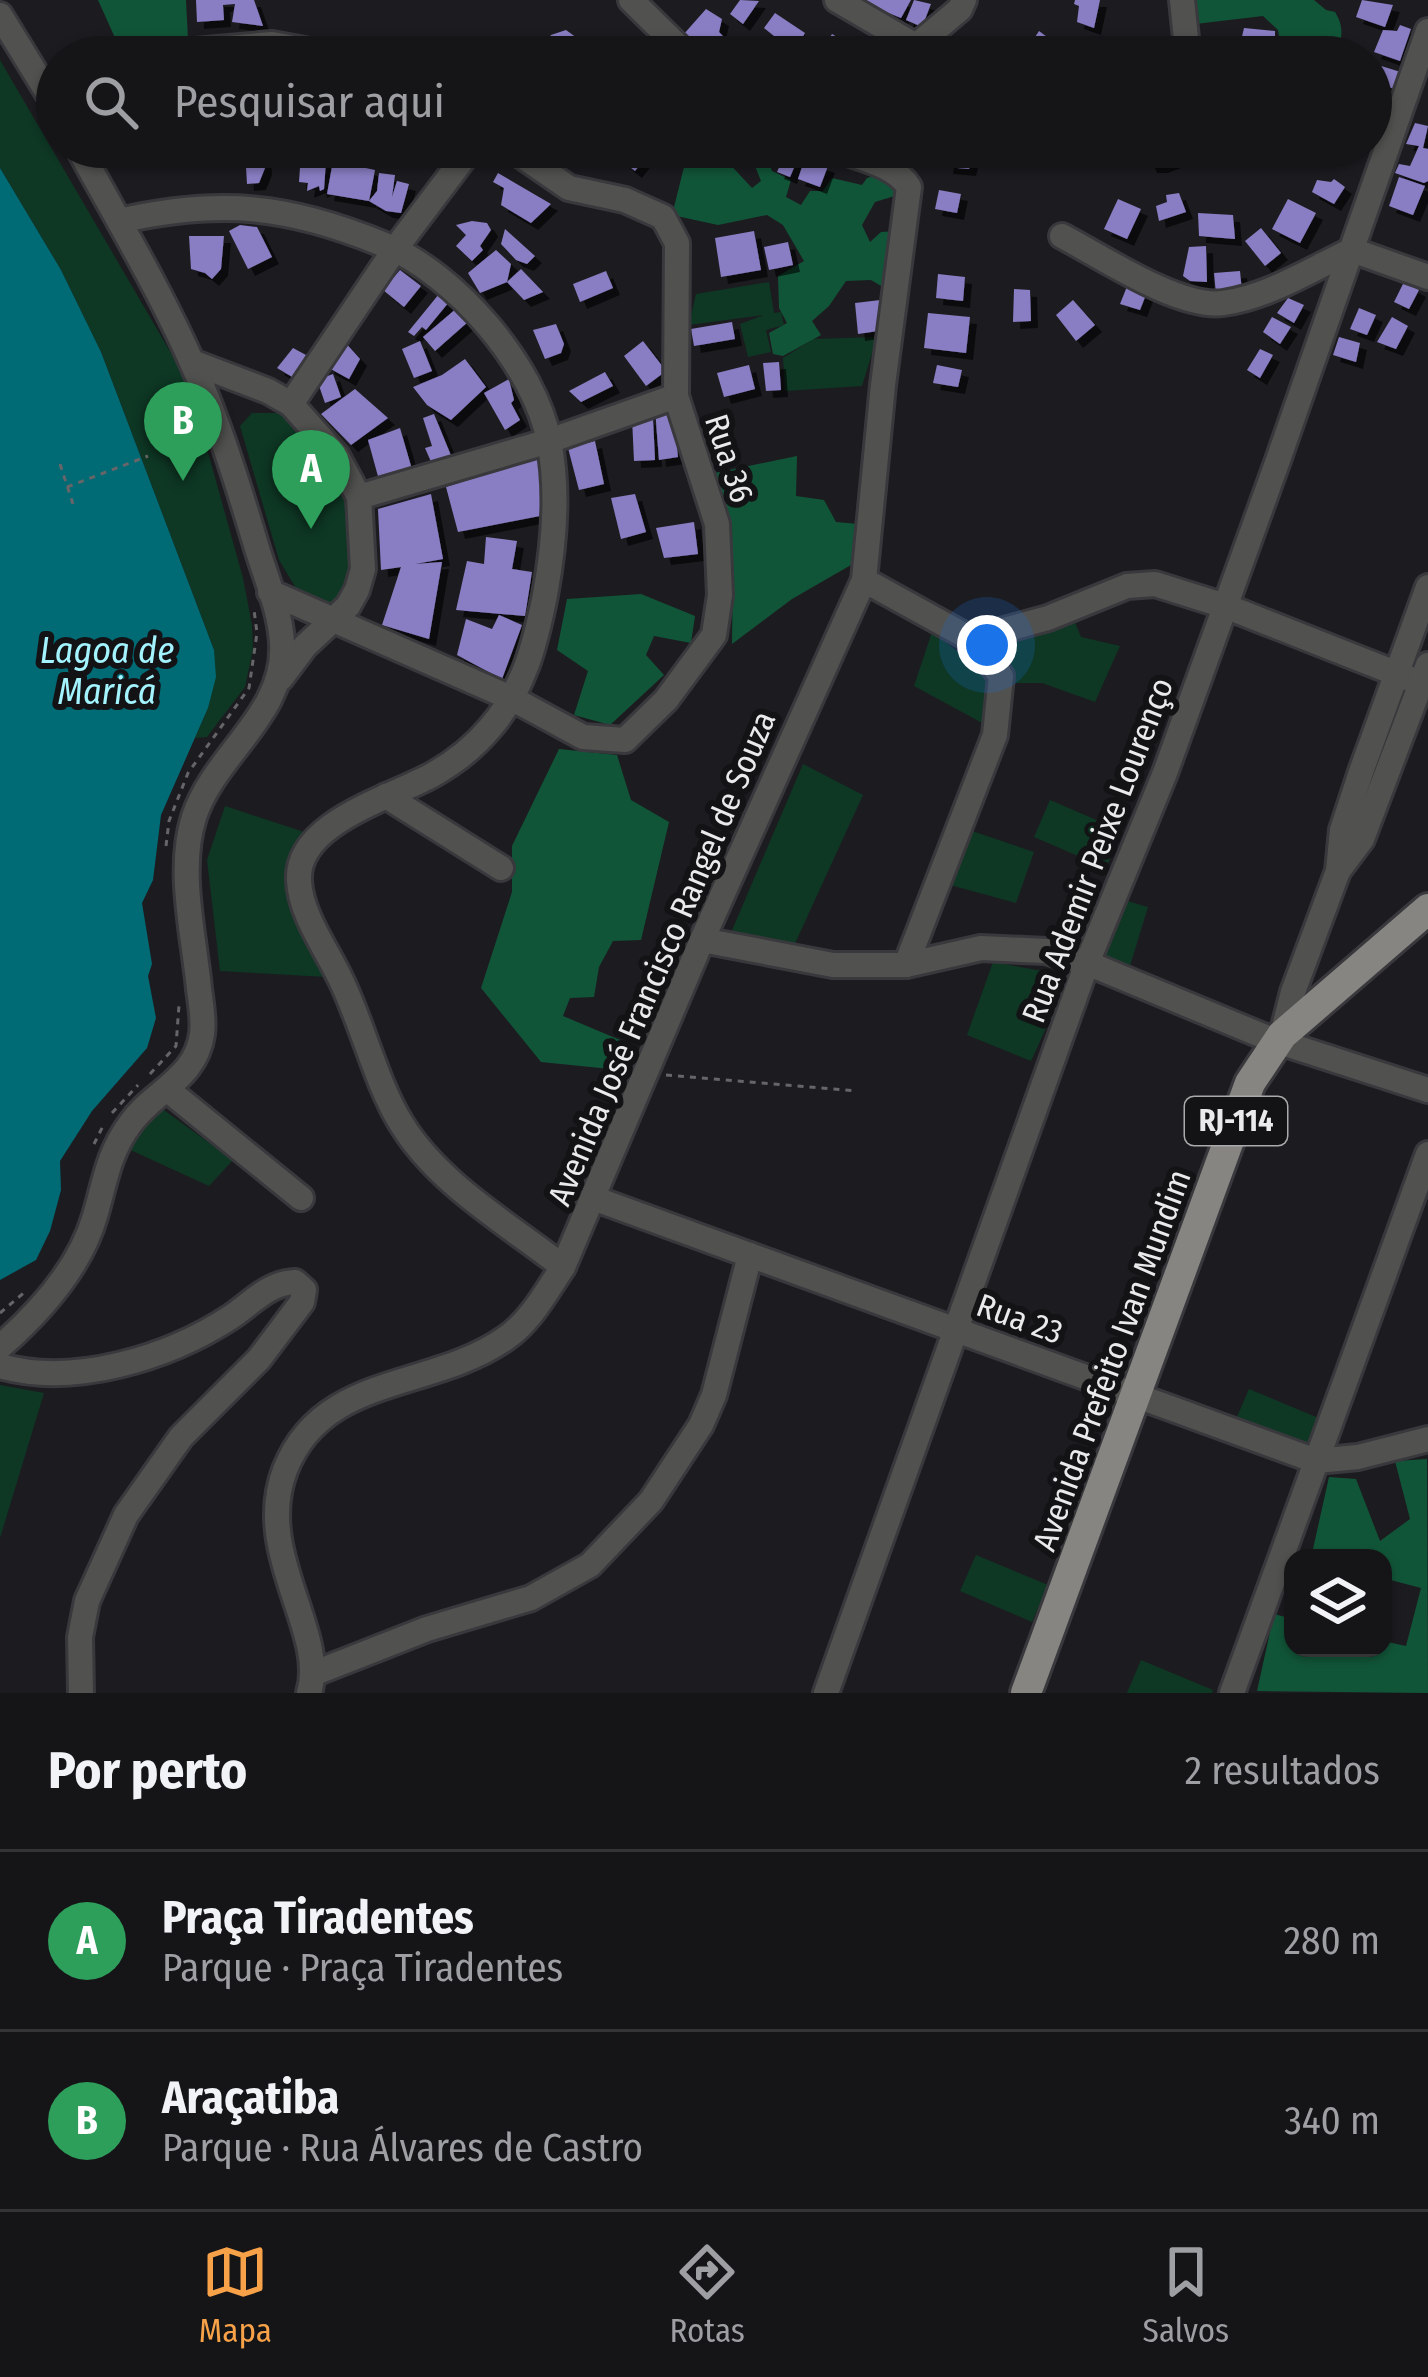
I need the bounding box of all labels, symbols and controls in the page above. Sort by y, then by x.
search box [36,36,1392,168]
icon: search [78,69,144,135]
text: Pesquisar aqui [174,75,445,129]
pin: B [144,382,222,481]
street label: Rua 36 [696,409,762,507]
pin: A [272,430,350,529]
your location [957,615,1017,675]
water label: Lagoa de Maricá [40,629,174,714]
street label: Rua Ademir Peixe Lourenço [1014,672,1182,1028]
street label: Avenida José Francisco Rangel de Souza [539,705,784,1212]
road number: RJ-114 [1185,1097,1287,1145]
street label: Avenida Prefeito Ivan Mundim [1024,1164,1200,1556]
street label: Rua 23 [971,1285,1068,1353]
map controls [1284,1549,1392,1657]
button: layers [1284,1549,1392,1657]
text: Por perto [48,1740,247,1802]
text: 2 resultados [1185,1748,1380,1794]
text: Praça Tiradentes [162,1891,474,1945]
text: A [76,1918,98,1964]
text: 280 m [1284,1918,1380,1964]
text: Parque · Praça Tiradentes [162,1945,563,1991]
text: Araçatiba [162,2071,339,2125]
text: B [76,2098,98,2144]
text: 340 m [1284,2098,1380,2144]
text: Parque · Rua Álvares de Castro [162,2125,643,2171]
tab: Mapa [199,2239,272,2351]
tab: Rotas [670,2239,745,2351]
tab: Salvos [1143,2239,1229,2351]

